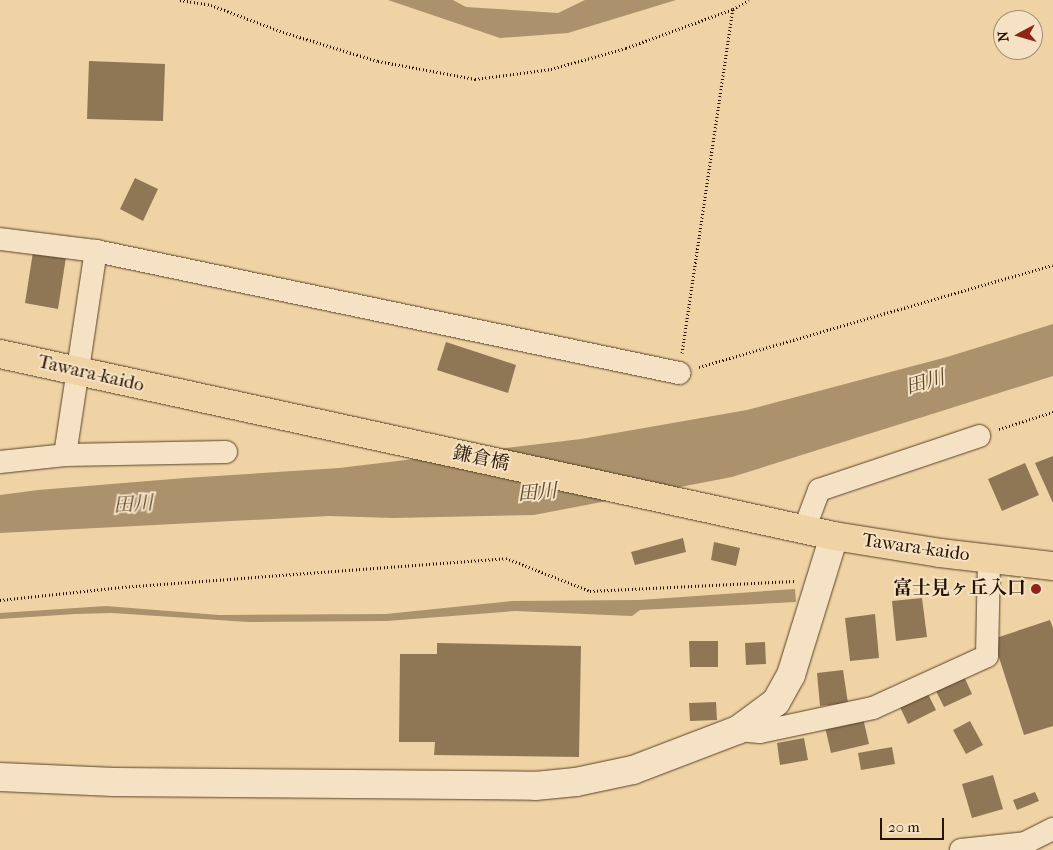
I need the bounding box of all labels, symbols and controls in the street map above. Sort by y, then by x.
north arrow [993,10,1043,60]
text: N [995,30,1013,43]
street label: Tawara-kaido [36,351,146,397]
water label: 田川 [902,365,948,399]
street label: 鎌倉橋 [451,442,511,476]
water label: 田川 [516,478,558,506]
water label: 田川 [112,491,154,517]
street label: Tawara-kaido [861,529,971,567]
place label: 富士見ヶ丘入口 [893,578,1026,600]
marker: 富士見ヶ丘入口 [1030,583,1042,595]
scale bar [883,808,947,840]
text: 20 m [888,818,920,836]

